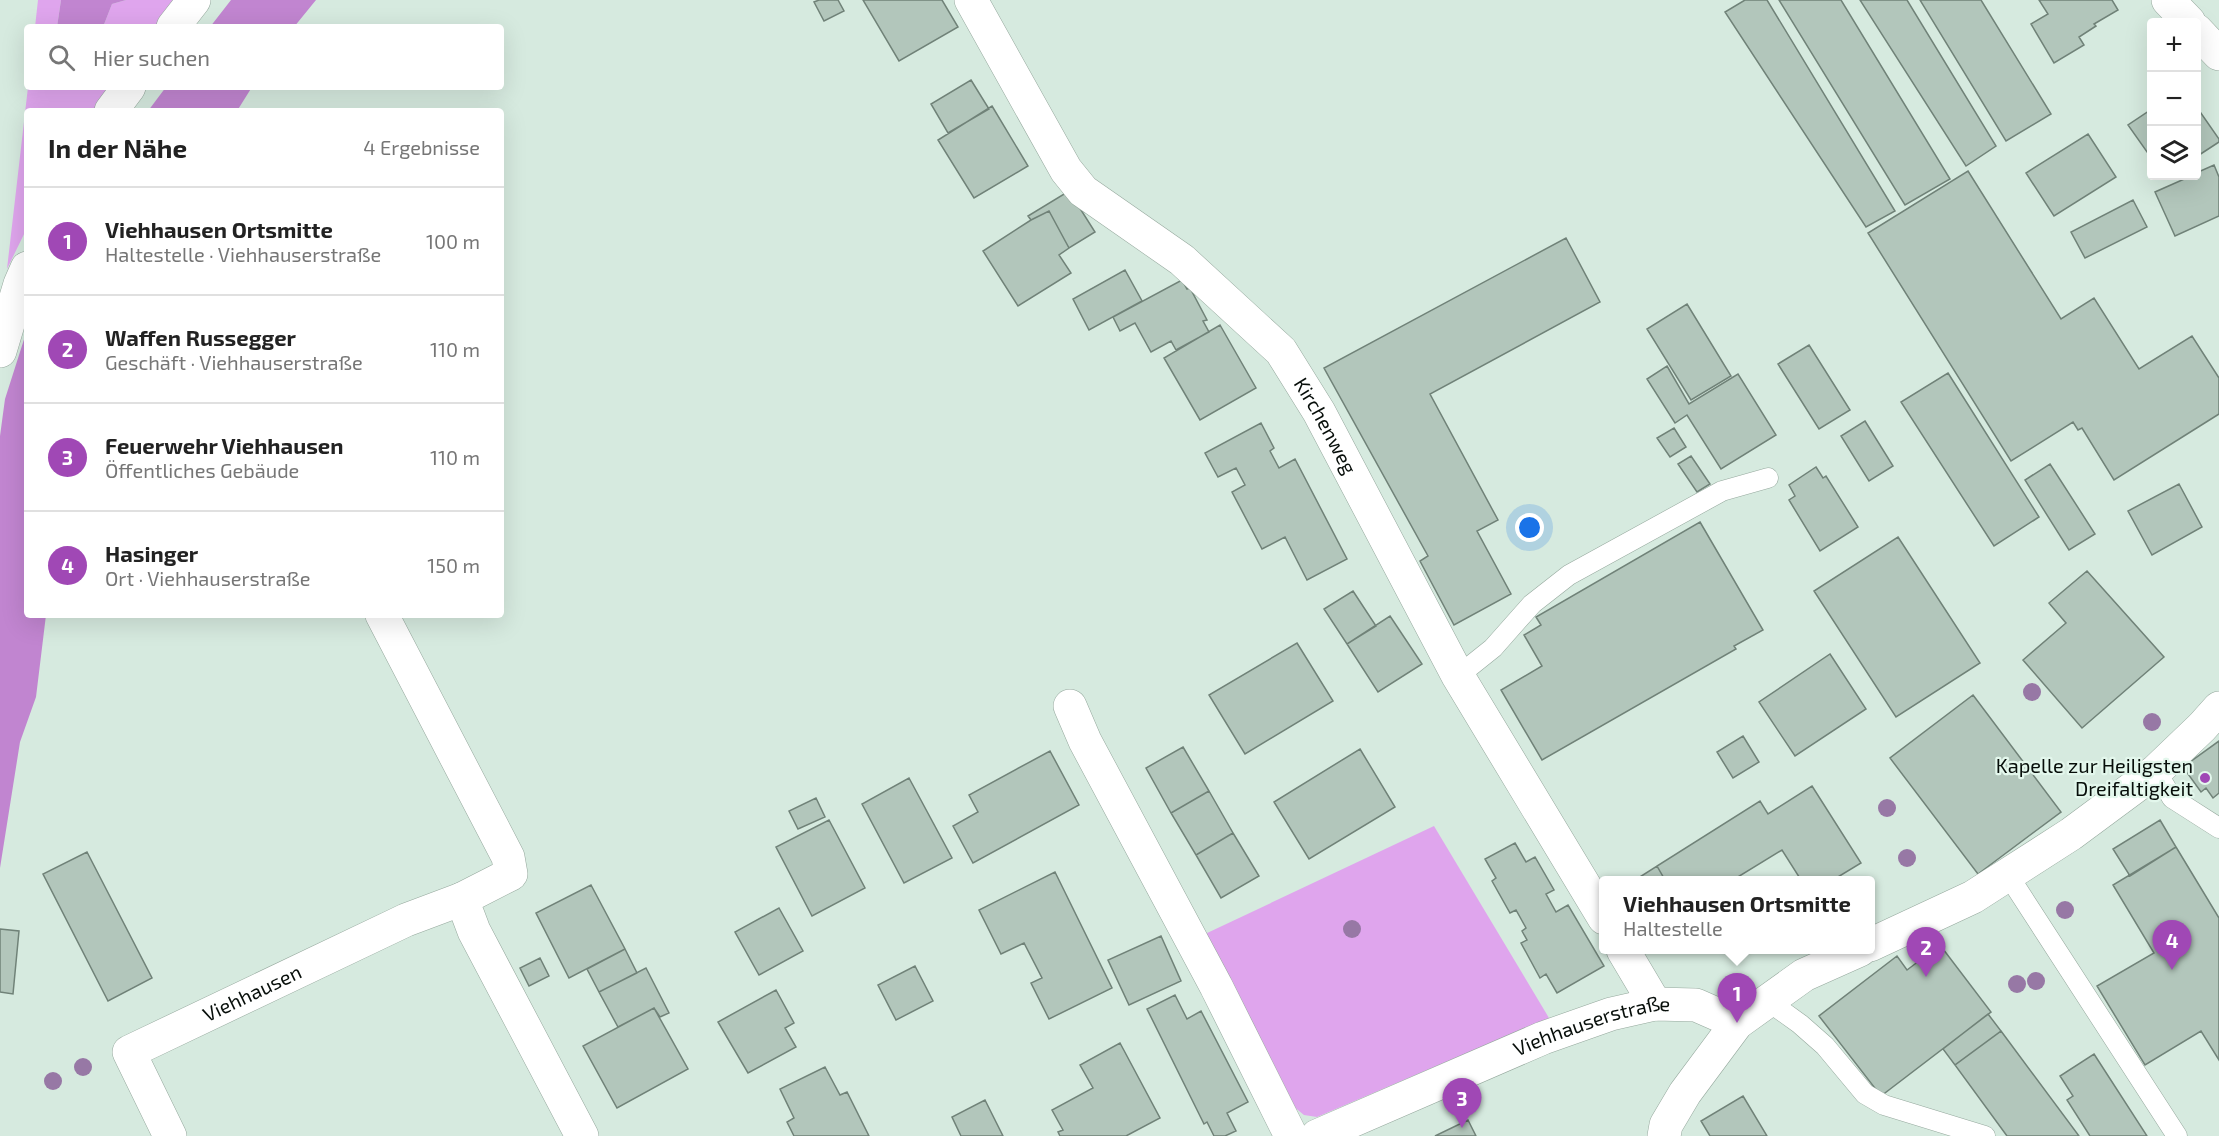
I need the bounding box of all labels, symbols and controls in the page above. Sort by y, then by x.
map controls [2147,18,2201,180]
button: + [2147,18,2201,72]
search box [24,24,504,90]
icon: search [45,41,78,74]
text: Hier suchen [93,44,210,70]
button: − [2147,72,2201,126]
button: layers [2147,126,2201,180]
text: In der Nähe [48,132,187,163]
text: 4 Ergebnisse [363,135,480,159]
text: Viehhausen Ortsmitte [105,216,333,242]
text: 1 [63,229,72,253]
text: 100 m [426,229,480,253]
text: Haltestelle · Viehhauserstraße [105,242,381,266]
text: Waffen Russegger [105,324,296,350]
text: 2 [62,337,73,361]
text: 110 m [430,337,480,361]
text: Geschäft · Viehhauserstraße [105,350,363,374]
street label: Kirchenweg [1290,373,1362,478]
text: Feuerwehr Viehhausen [105,432,344,458]
text: 3 [62,445,73,469]
text: 110 m [430,445,480,469]
text: Öffentliches Gebäude [105,458,299,482]
your location [1515,513,1544,542]
text: Hasinger [105,540,198,566]
text: 4 [61,553,74,577]
text: 150 m [427,553,480,577]
text: Ort · Viehhauserstraße [105,566,311,590]
place label: Kapelle zur Heiligsten Dreifaltigkeit [1996,753,2193,800]
marker: Kapelle zur Heiligsten Dreifaltigkeit [2198,771,2212,785]
popup [1599,876,1875,954]
text: Viehhausen Ortsmitte [1623,890,1851,916]
text: Haltestelle [1623,916,1723,940]
pin: 4 [2152,920,2192,970]
pin: 2 [1906,928,1946,977]
street label: Viehhausen [199,959,305,1026]
pin: 1 [1718,974,1756,1023]
street label: Viehhauserstraße [1509,990,1671,1060]
pin: 3 [1442,1078,1482,1128]

